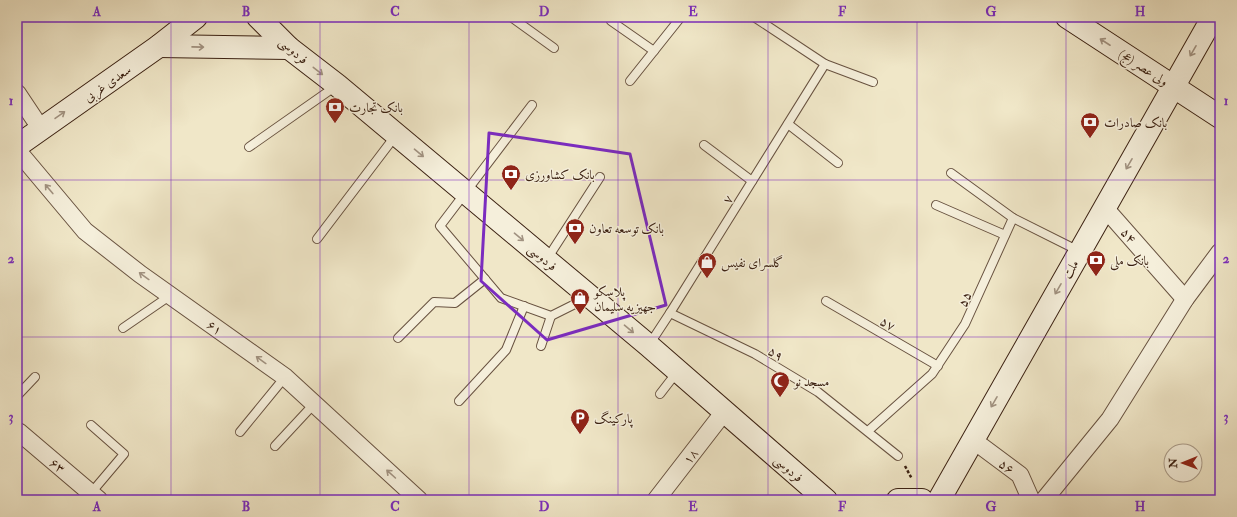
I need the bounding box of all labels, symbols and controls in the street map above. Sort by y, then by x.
text: A [92,4,102,20]
text: B [242,4,250,20]
text: C [390,4,400,20]
text: D [539,4,550,20]
text: E [688,4,698,20]
text: F [838,4,847,20]
text: G [986,4,997,20]
text: H [1135,4,1146,20]
street label: فردوسی [275,34,311,69]
one-way arrow [1100,38,1111,46]
one-way arrow [191,43,204,51]
one-way arrow [1189,45,1197,57]
street label: ولی عصر (عج) [1114,46,1171,92]
street label: سعدی غربی [81,62,135,107]
one-way arrow [313,67,324,75]
text: 1 [9,93,14,109]
text: 1 [1224,93,1229,109]
bank icon: بانک تجارت [324,96,346,124]
place label: بانک تجارت [349,100,403,116]
one-way arrow [55,111,66,119]
bank icon: بانک صادرات [1079,111,1101,139]
place label: بانک صادرات [1104,115,1167,131]
one-way arrow [413,149,424,158]
one-way arrow [1125,158,1133,170]
bank icon: بانک کشاورزی [500,163,522,191]
place label: بانک کشاورزی [525,167,595,183]
one-way arrow [45,183,54,194]
street label: ۷ [719,192,737,207]
bank icon: بانک توسعه تعاون [564,217,586,245]
place label: بانک توسعه تعاون [589,221,664,237]
street label: ۵۴ [1117,225,1140,247]
one-way arrow [513,232,524,241]
street label: فردوسی [524,241,560,275]
bank icon: بانک ملی [1085,249,1107,277]
text: 2 [8,251,15,267]
shop icon: گلسرای نفیس [696,251,718,279]
text: 2 [1223,251,1230,267]
place label: بانک ملی [1110,253,1149,271]
place label: گلسرای نفیس [721,255,783,272]
street label: ملت [1059,257,1083,282]
one-way arrow [139,272,150,280]
one-way arrow [1054,283,1062,295]
place label: پلاسکو جهیزیه سلیمان [592,284,656,315]
shop icon: پلاسکو جهیزیه سلیمان [569,287,591,315]
street label: ۵۵ [955,289,975,310]
street label: ۵۷ [877,313,898,335]
street label: ۶۱ [204,317,225,339]
one-way arrow [624,325,634,334]
street label: ۵۹ [765,343,786,365]
one-way arrow [256,356,267,364]
mosque icon: مسجد نو [769,370,791,398]
place label: مسجد نو [792,374,829,390]
one-way arrow [990,396,998,408]
parking icon: پارکینگ [569,407,591,435]
text: 3 [9,409,14,425]
text: 3 [1224,409,1229,425]
place label: پارکینگ [594,410,633,428]
north arrow [1163,443,1203,483]
street label: ۱۸ [680,446,702,468]
street label: فردوسی [770,452,806,487]
street label: ۶۳ [46,455,68,477]
street label: ۵۶ [996,456,1017,478]
text: N [1167,457,1180,469]
one-way arrow [385,469,396,478]
text: A [92,499,102,515]
text: B [242,499,250,515]
text: C [390,499,400,515]
text: D [539,499,550,515]
text: E [688,499,698,515]
text: F [838,499,847,515]
text: G [986,499,997,515]
text: H [1135,499,1146,515]

